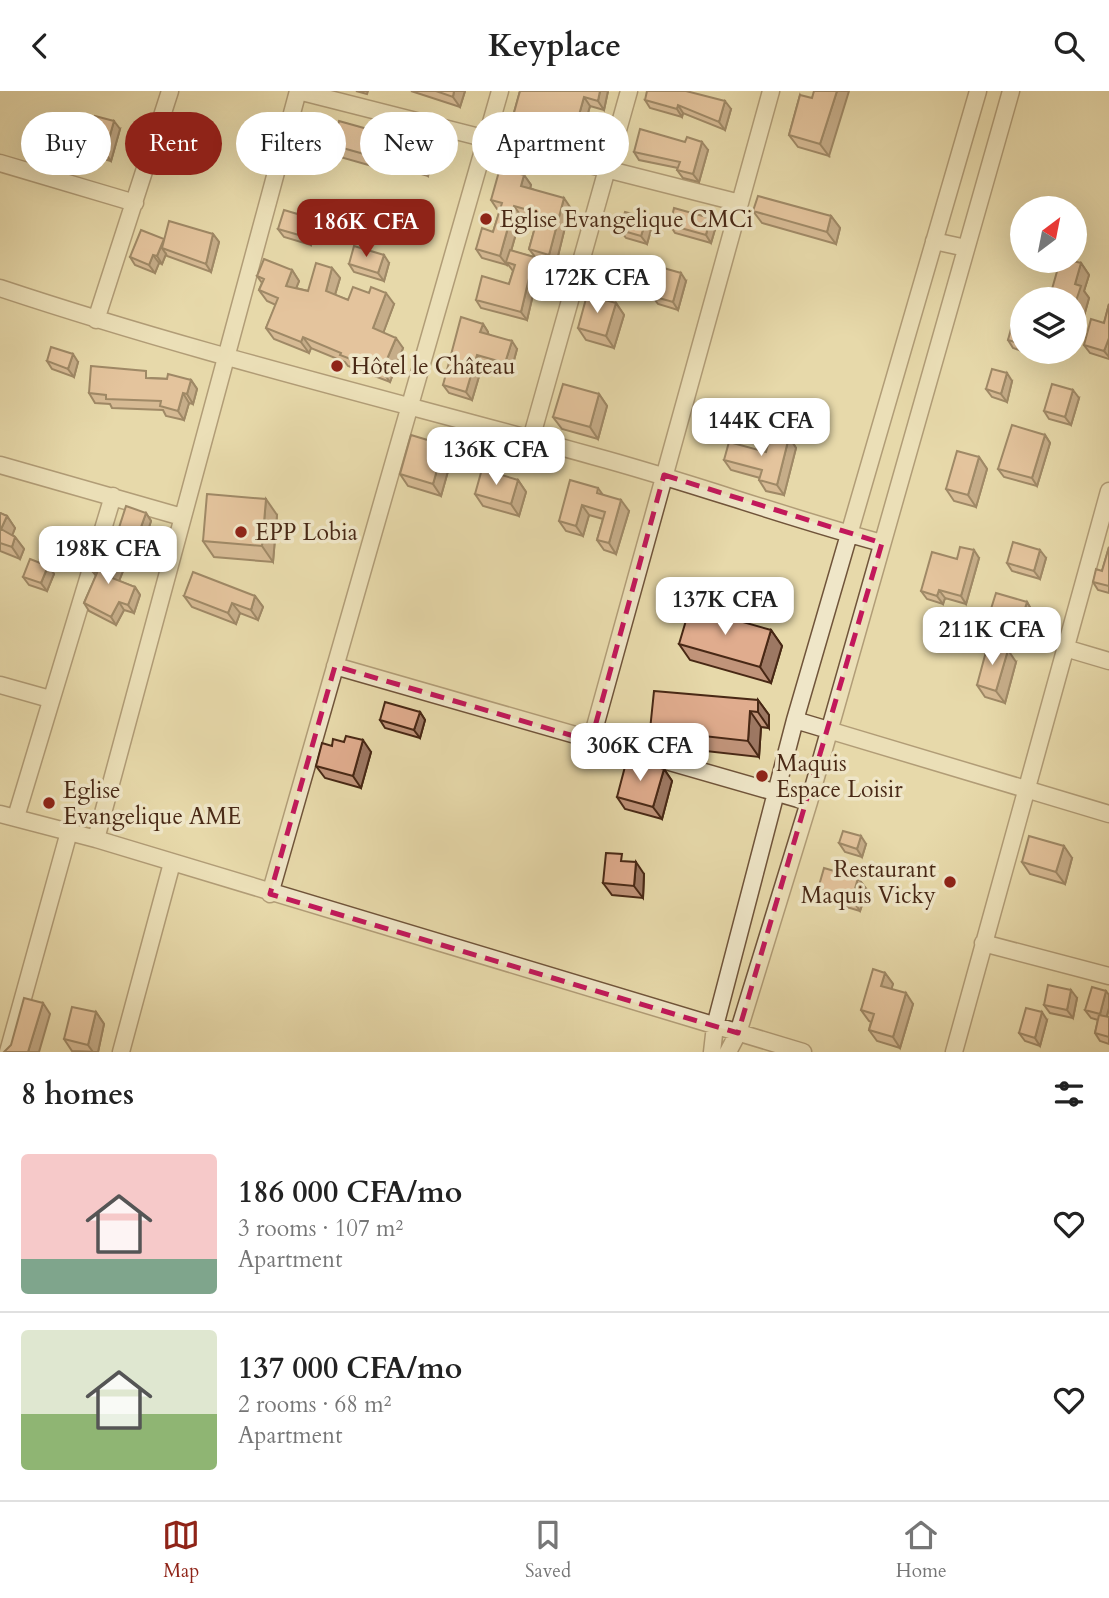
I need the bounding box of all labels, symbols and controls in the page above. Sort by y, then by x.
text: Keyplace [488,24,621,68]
icon: back [21,27,59,65]
icon: search [1050,27,1088,65]
chip: Buy [21,112,111,175]
chip: Rent [125,112,222,175]
chip: Filters [236,112,346,175]
chip: New [360,112,458,175]
chip: Apartment [472,112,629,175]
north arrow [1010,196,1087,273]
map controls [1010,196,1087,364]
pin: 186K CFA [294,199,438,259]
place label: Eglise Evangelique CMCi [500,204,753,235]
text: 186K CFA [313,206,419,237]
marker: Eglise Evangelique CMCi [478,211,494,227]
pin: 172K CFA [525,255,669,315]
text: 172K CFA [544,262,650,293]
button: layers [1010,287,1087,364]
place label: Hôtel le Château [351,351,515,382]
marker: Hôtel le Château [329,358,345,374]
pin: 144K CFA [689,399,833,458]
text: 144K CFA [708,405,814,436]
pin: 136K CFA [424,427,568,487]
text: 136K CFA [443,434,549,465]
place label: EPP Lobia [255,517,358,548]
marker: EPP Lobia [233,524,249,540]
pin: 198K CFA [36,526,180,586]
text: 198K CFA [55,533,161,564]
pin: 137K CFA [653,577,797,637]
text: 137K CFA [672,584,778,615]
pin: 211K CFA [920,607,1064,667]
text: 211K CFA [939,614,1045,645]
pin: 306K CFA [568,723,712,783]
text: 306K CFA [587,730,693,761]
place label: Maquis Espace Loisir [776,748,903,805]
marker: Maquis Espace Loisir [754,768,770,784]
place label: Eglise Evangelique AME [63,775,241,832]
marker: Eglise Evangelique AME [41,795,57,811]
place label: Restaurant Maquis Vicky [801,854,936,911]
marker: Restaurant Maquis Vicky [942,874,958,890]
text: 8 homes [21,1074,134,1115]
icon: filters [1050,1075,1088,1113]
text: 186 000 CFA/mo [238,1172,462,1213]
icon: home [77,1182,161,1266]
icon: heart [1050,1205,1088,1243]
text: 3 rooms · 107 m² [238,1213,403,1244]
text: Apartment [238,1244,342,1275]
text: 137 000 CFA/mo [238,1348,462,1389]
icon: home [77,1358,161,1442]
icon: heart [1050,1381,1088,1419]
text: 2 rooms · 68 m² [238,1389,391,1420]
text: Apartment [238,1420,342,1451]
tab: Map [162,1516,200,1584]
tab: Saved [525,1516,571,1584]
tab: Home [896,1516,947,1584]

